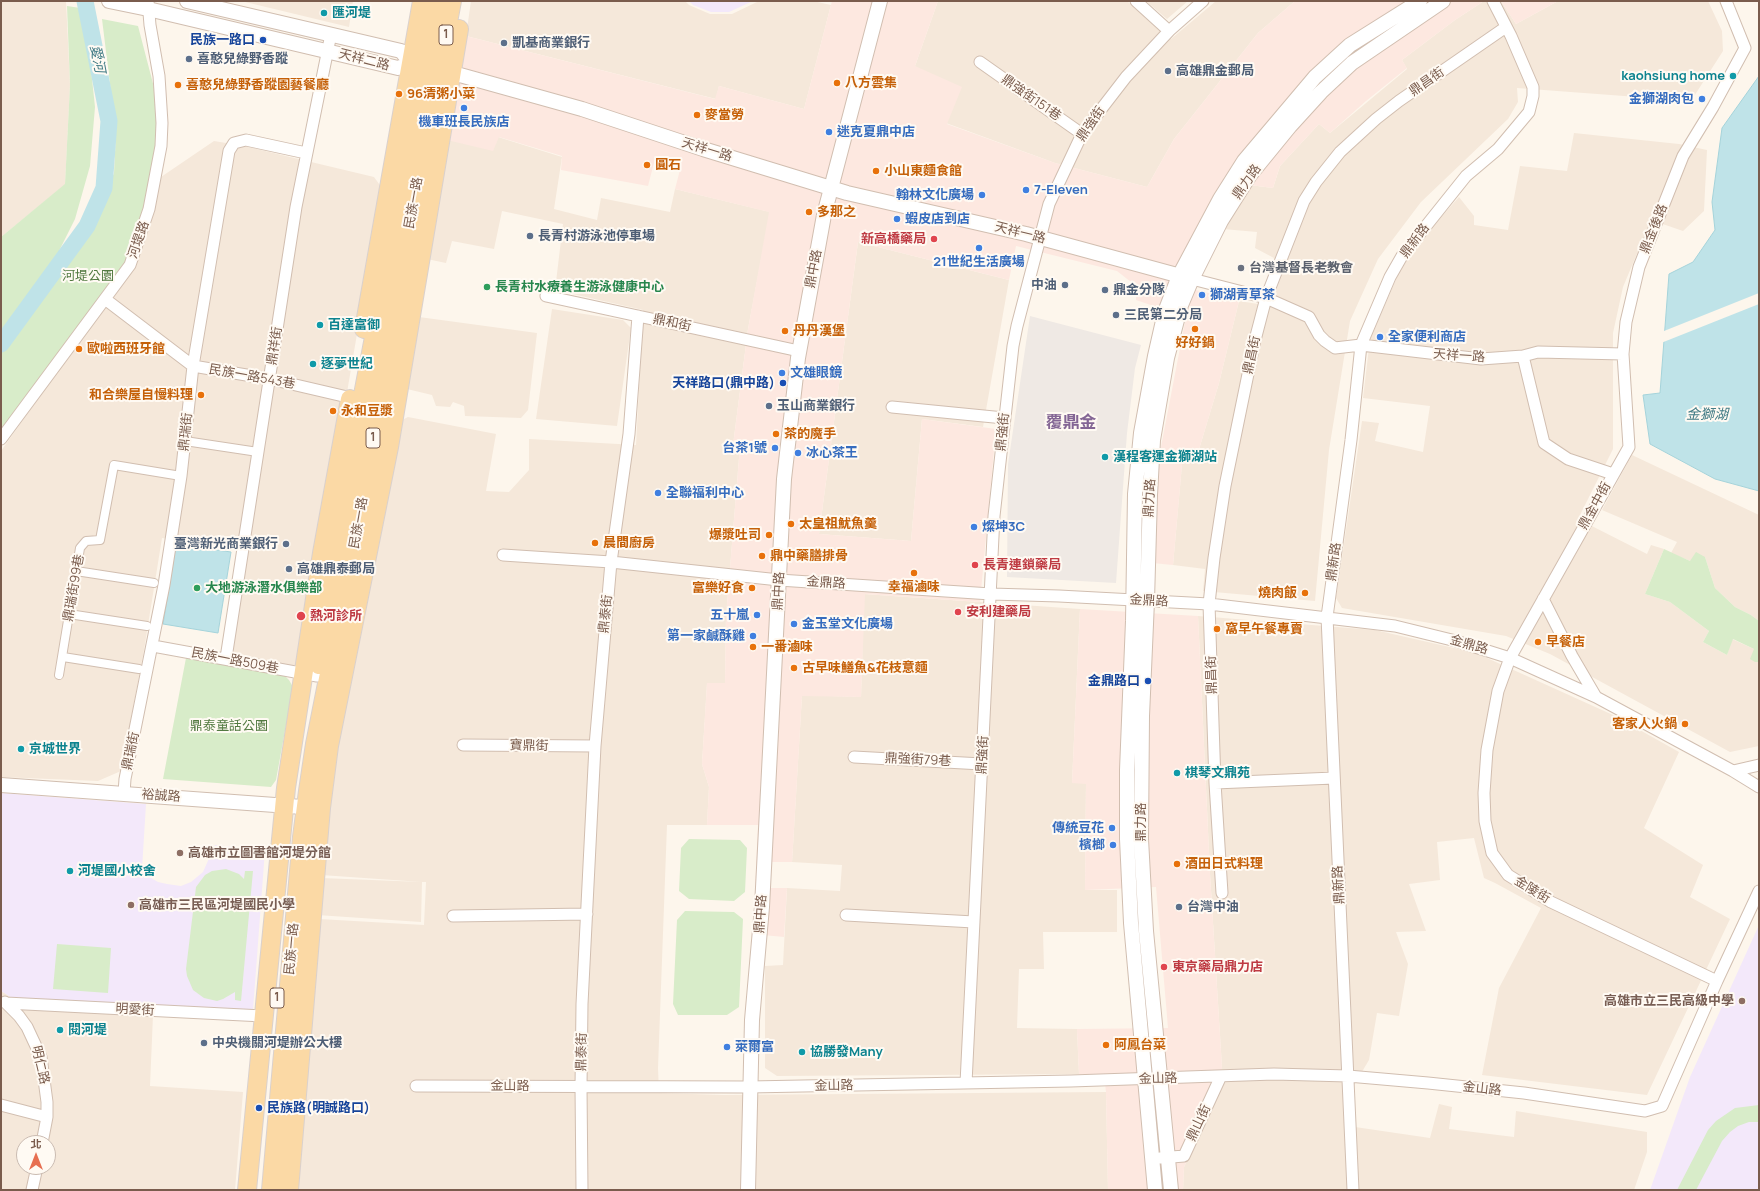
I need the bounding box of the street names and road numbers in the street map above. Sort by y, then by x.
road number: 1 [439,25,453,45]
street label: 天祥二路 [337,46,391,74]
street label: 鼎昌街 [1407,64,1447,100]
street label: 鼎強街151巷 [998,72,1064,124]
street label: 鼎強街 [1074,103,1108,145]
street label: 天祥一路 [680,135,734,165]
street label: 鼎力路 [1229,162,1265,202]
street label: 民族一路 [402,176,426,230]
street label: 鼎金後路 [1637,202,1671,256]
street label: 河堤路 [125,219,153,261]
street label: 天祥一路 [993,219,1047,247]
street label: 鼎新路 [1397,221,1433,261]
street label: 鼎中路 [803,248,825,290]
street label: 鼎和街 [651,311,693,335]
street label: 鼎祥街 [264,326,286,366]
street label: 鼎昌街 [1240,334,1264,376]
street label: 天祥一路 [1433,346,1485,366]
street label: 民族一路543巷 [208,362,296,392]
street label: 鼎瑞街 [176,412,196,452]
street label: 鼎強街 [993,412,1013,452]
road number: 1 [366,428,380,448]
street label: 鼎力路 [1141,478,1159,518]
street label: 鼎金中街 [1576,479,1614,533]
street label: 民族一路 [347,496,371,550]
street label: 鼎新路 [1324,542,1344,582]
street label: 鼎瑞街99巷 [60,553,88,623]
street label: 鼎中路 [770,571,788,611]
street label: 金鼎路 [806,574,846,592]
street label: 金鼎路 [1129,592,1169,610]
street label: 鼎泰街 [596,594,616,634]
street label: 金鼎路 [1448,632,1490,658]
street label: 民族一路509巷 [190,645,280,677]
street label: 鼎昌街 [1204,655,1220,695]
street label: 鼎瑞街 [119,730,143,772]
street label: 鼎強街 [974,735,992,775]
street label: 寶鼎街 [509,738,549,754]
street label: 鼎強街79巷 [884,750,952,770]
street label: 裕誠路 [141,787,181,805]
street label: 鼎力路 [1133,803,1149,841]
street label: 鼎新路 [1330,865,1348,905]
street label: 金陵街 [1511,873,1553,907]
street label: 鼎中路 [752,894,770,934]
street label: 民族一路 [282,922,302,976]
road number: 1 [270,988,284,1008]
street label: 明愛街 [115,1001,155,1019]
street label: 鼎泰街 [574,1032,590,1072]
street label: 明仁路 [28,1044,52,1086]
street label: 金山路 [1138,1071,1178,1087]
street label: 金山路 [491,1078,529,1094]
street label: 金山路 [814,1078,854,1094]
street label: 金山路 [1462,1079,1502,1099]
street label: 鼎山街 [1184,1102,1214,1144]

